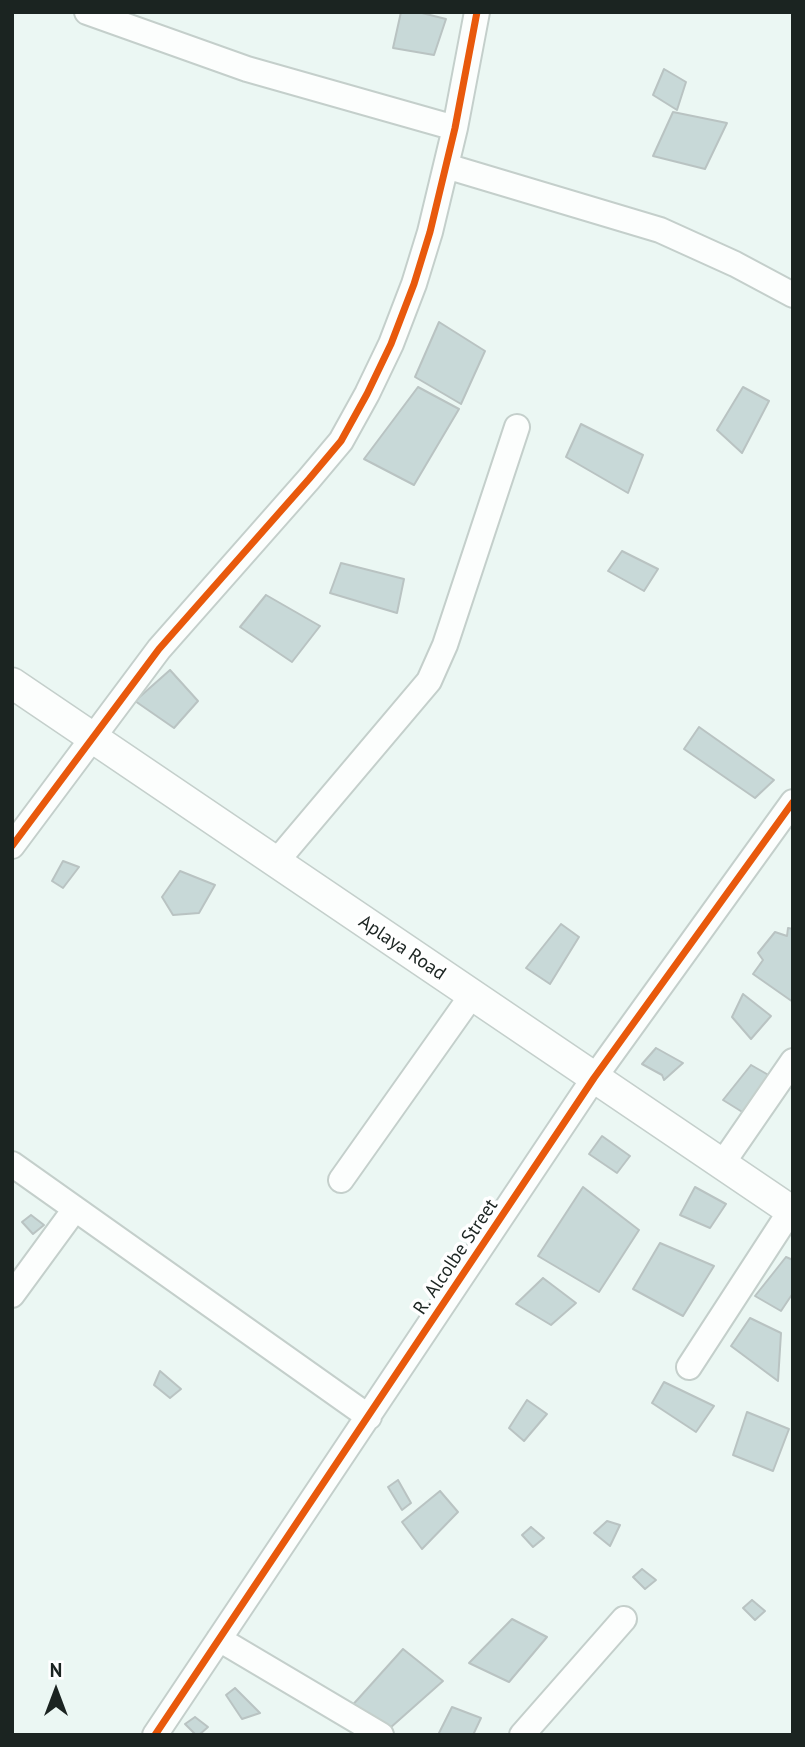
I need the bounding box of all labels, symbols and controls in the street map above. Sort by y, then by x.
street label: Aplaya Road [354,911,450,985]
street label: R. Alcolbe Street [409,1195,503,1319]
north arrow [21,1656,91,1726]
text: N [50,1658,62,1682]

